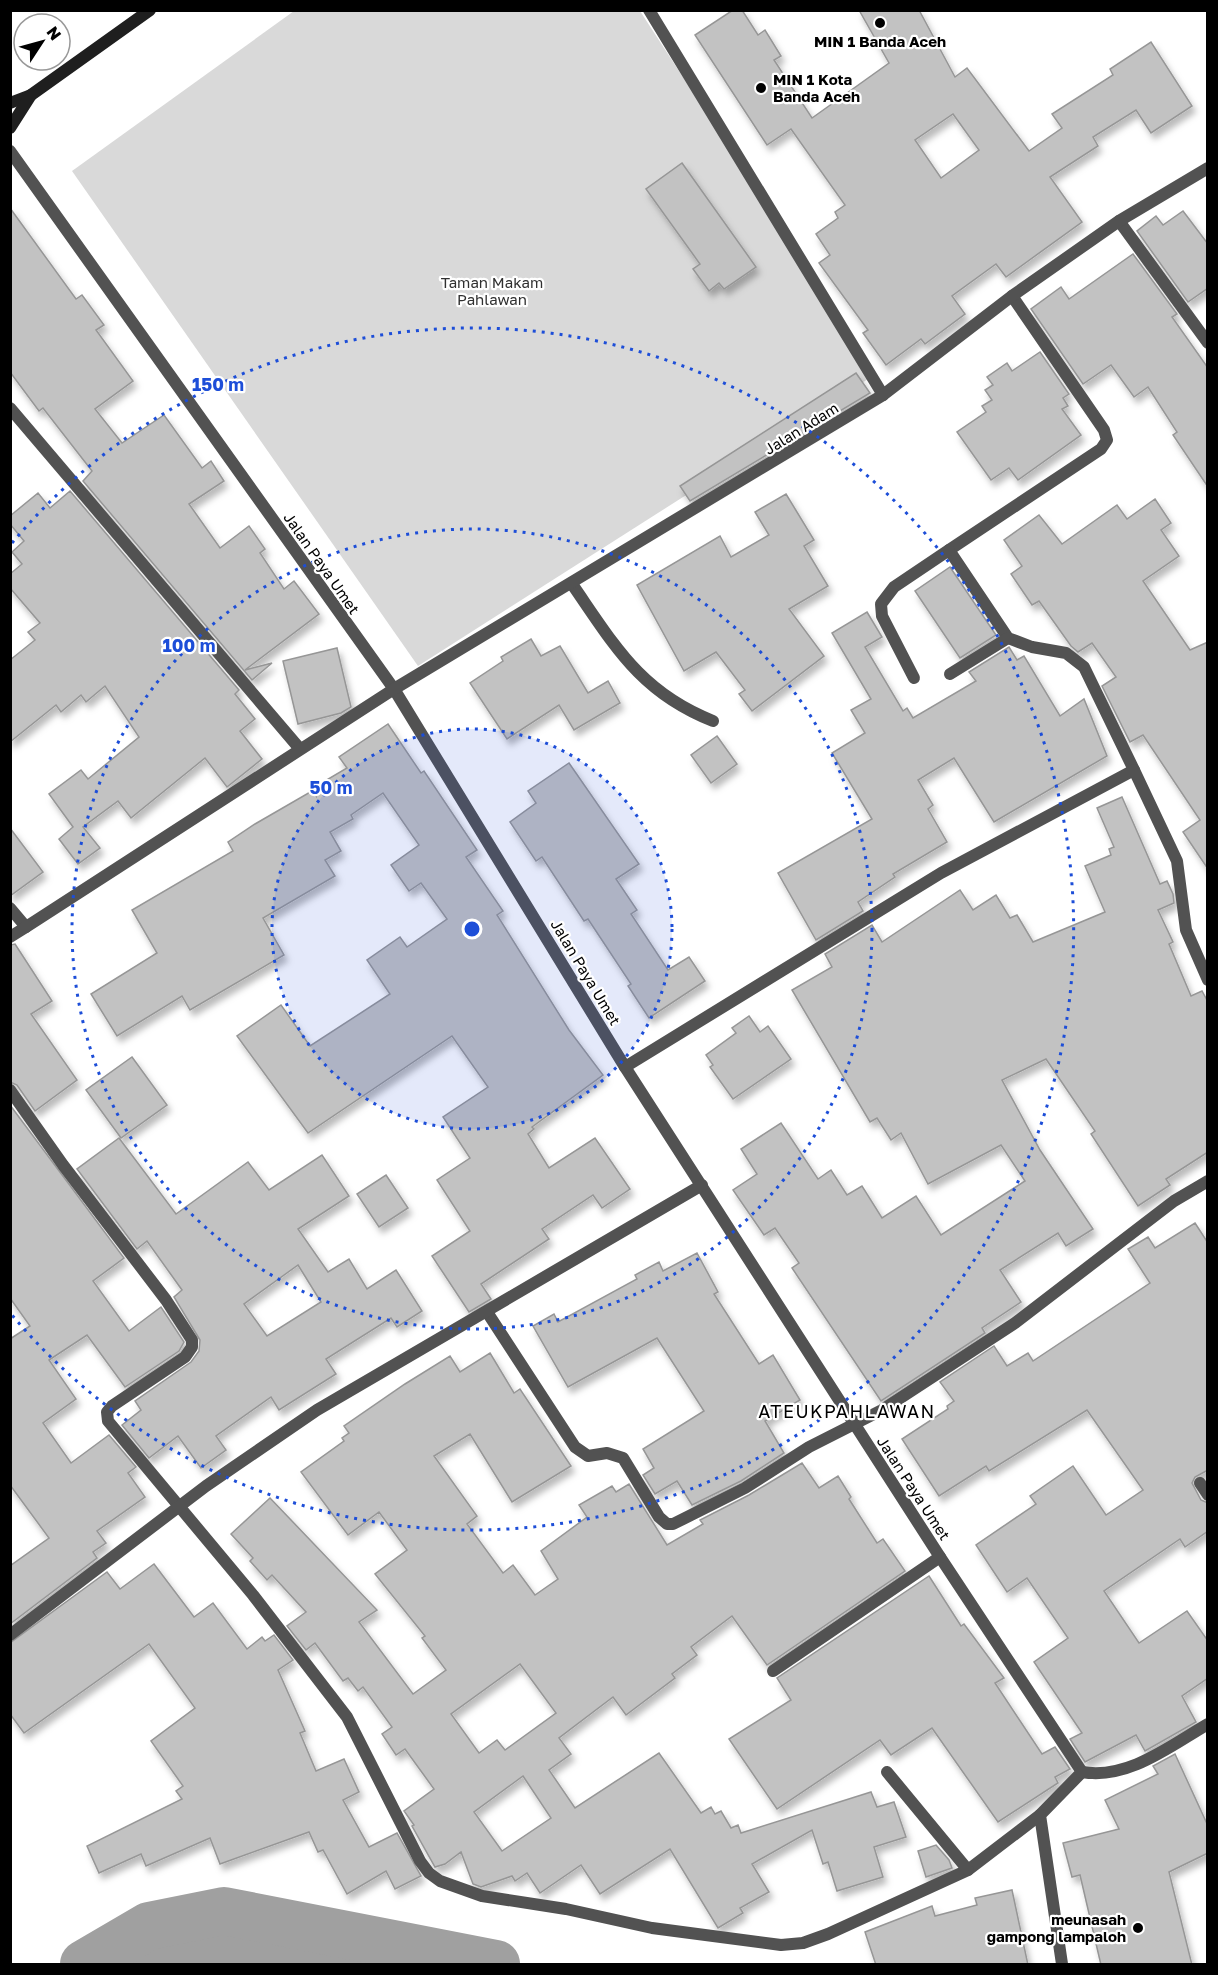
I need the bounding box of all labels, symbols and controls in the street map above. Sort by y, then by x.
north arrow [12,12,72,72]
marker: MIN 1 Banda Aceh [873,16,887,30]
text: N [42,22,66,44]
place label: MIN 1 Banda Aceh [814,32,946,50]
place label: MIN 1 Kota Banda Aceh [773,70,860,105]
marker: MIN 1 Kota Banda Aceh [754,81,768,95]
park label: Taman Makam Pahlawan [441,273,543,308]
text: 150 m [192,373,244,395]
street label: Jalan Adam [761,398,841,458]
street label: Jalan Paya Umet [280,509,364,617]
text: 100 m [163,634,215,656]
text: 50 m [310,776,352,798]
street label: Jalan Paya Umet [547,916,625,1028]
centre of rings [462,919,482,939]
district label: ATEUKPAHLAWAN [758,1400,936,1422]
street label: Jalan Paya Umet [874,1433,954,1543]
place label: meunasah gampong lampaloh [987,1910,1126,1945]
marker: meunasah gampong lampaloh [1131,1921,1145,1935]

